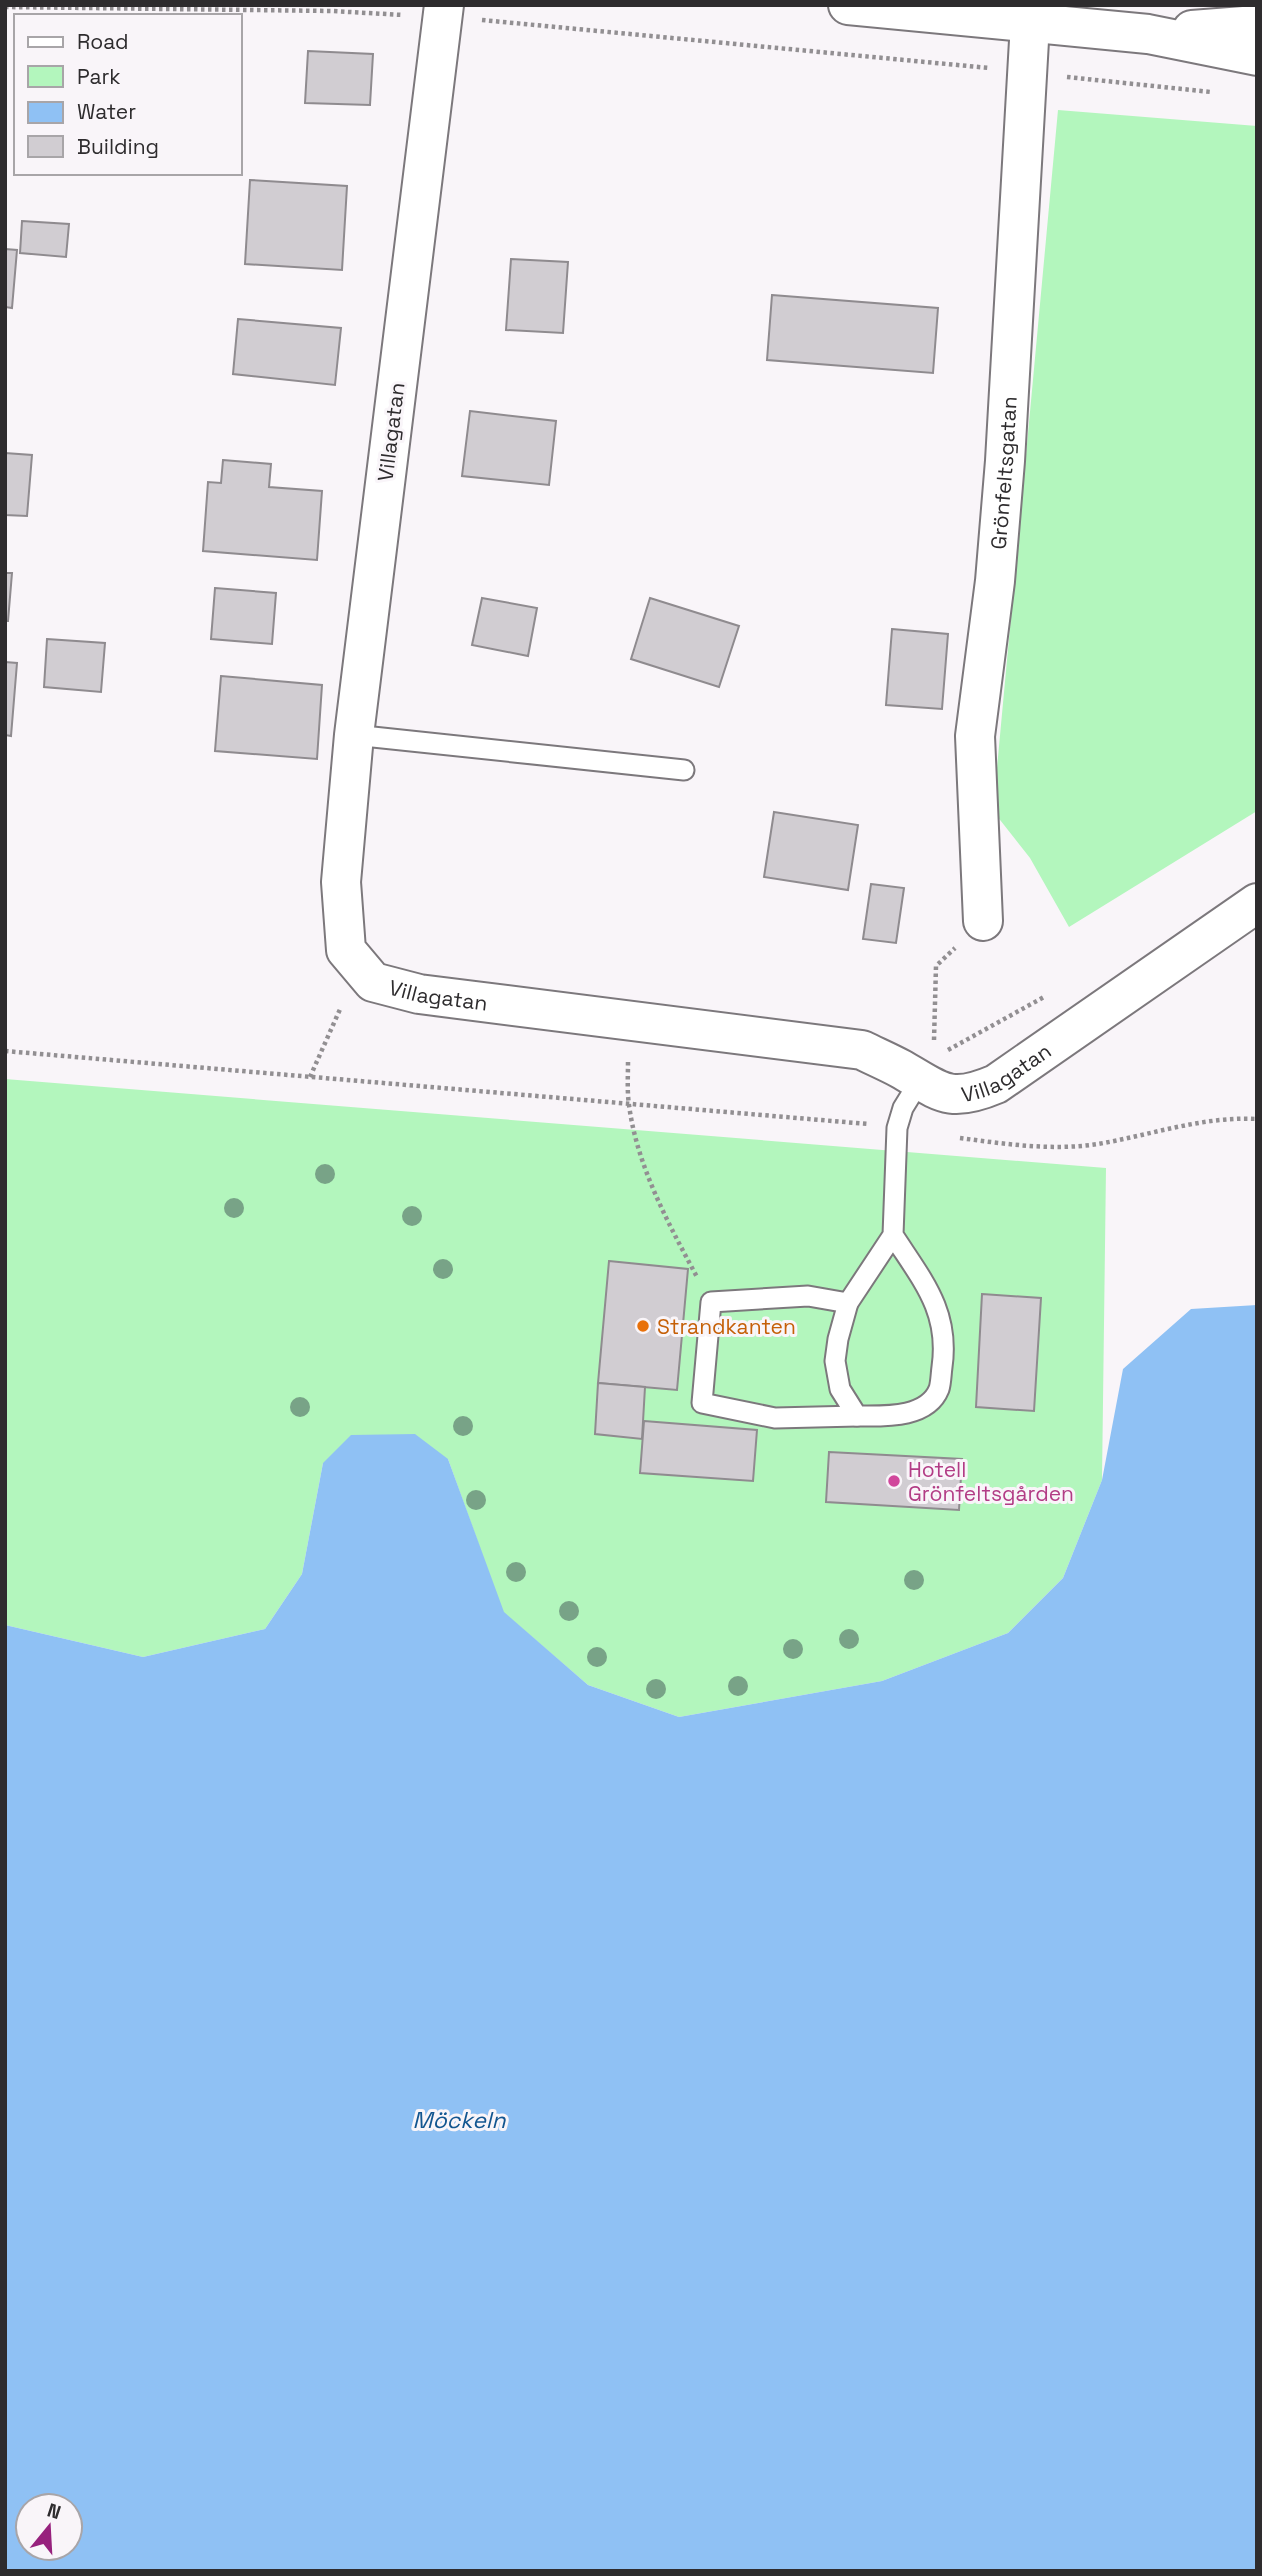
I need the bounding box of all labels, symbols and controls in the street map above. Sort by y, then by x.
legend [14,14,242,175]
text: Road [77,28,129,55]
text: Park [77,63,121,90]
text: Water [77,98,136,125]
text: Building [77,133,159,160]
street label: Villagatan [372,381,410,483]
street label: Grönfeltsgatan [984,395,1022,550]
street label: Villagatan [386,973,489,1016]
street label: Villagatan [959,1037,1056,1108]
place label: Strandkanten [657,1313,796,1340]
marker: Strandkanten [635,1318,651,1334]
place label: Hotell Grönfeltsgården [908,1456,1074,1507]
marker: Hotell Grönfeltsgården [886,1473,902,1489]
water label: Möckeln [413,2105,506,2135]
north arrow [14,2492,84,2562]
text: N [44,2497,64,2525]

